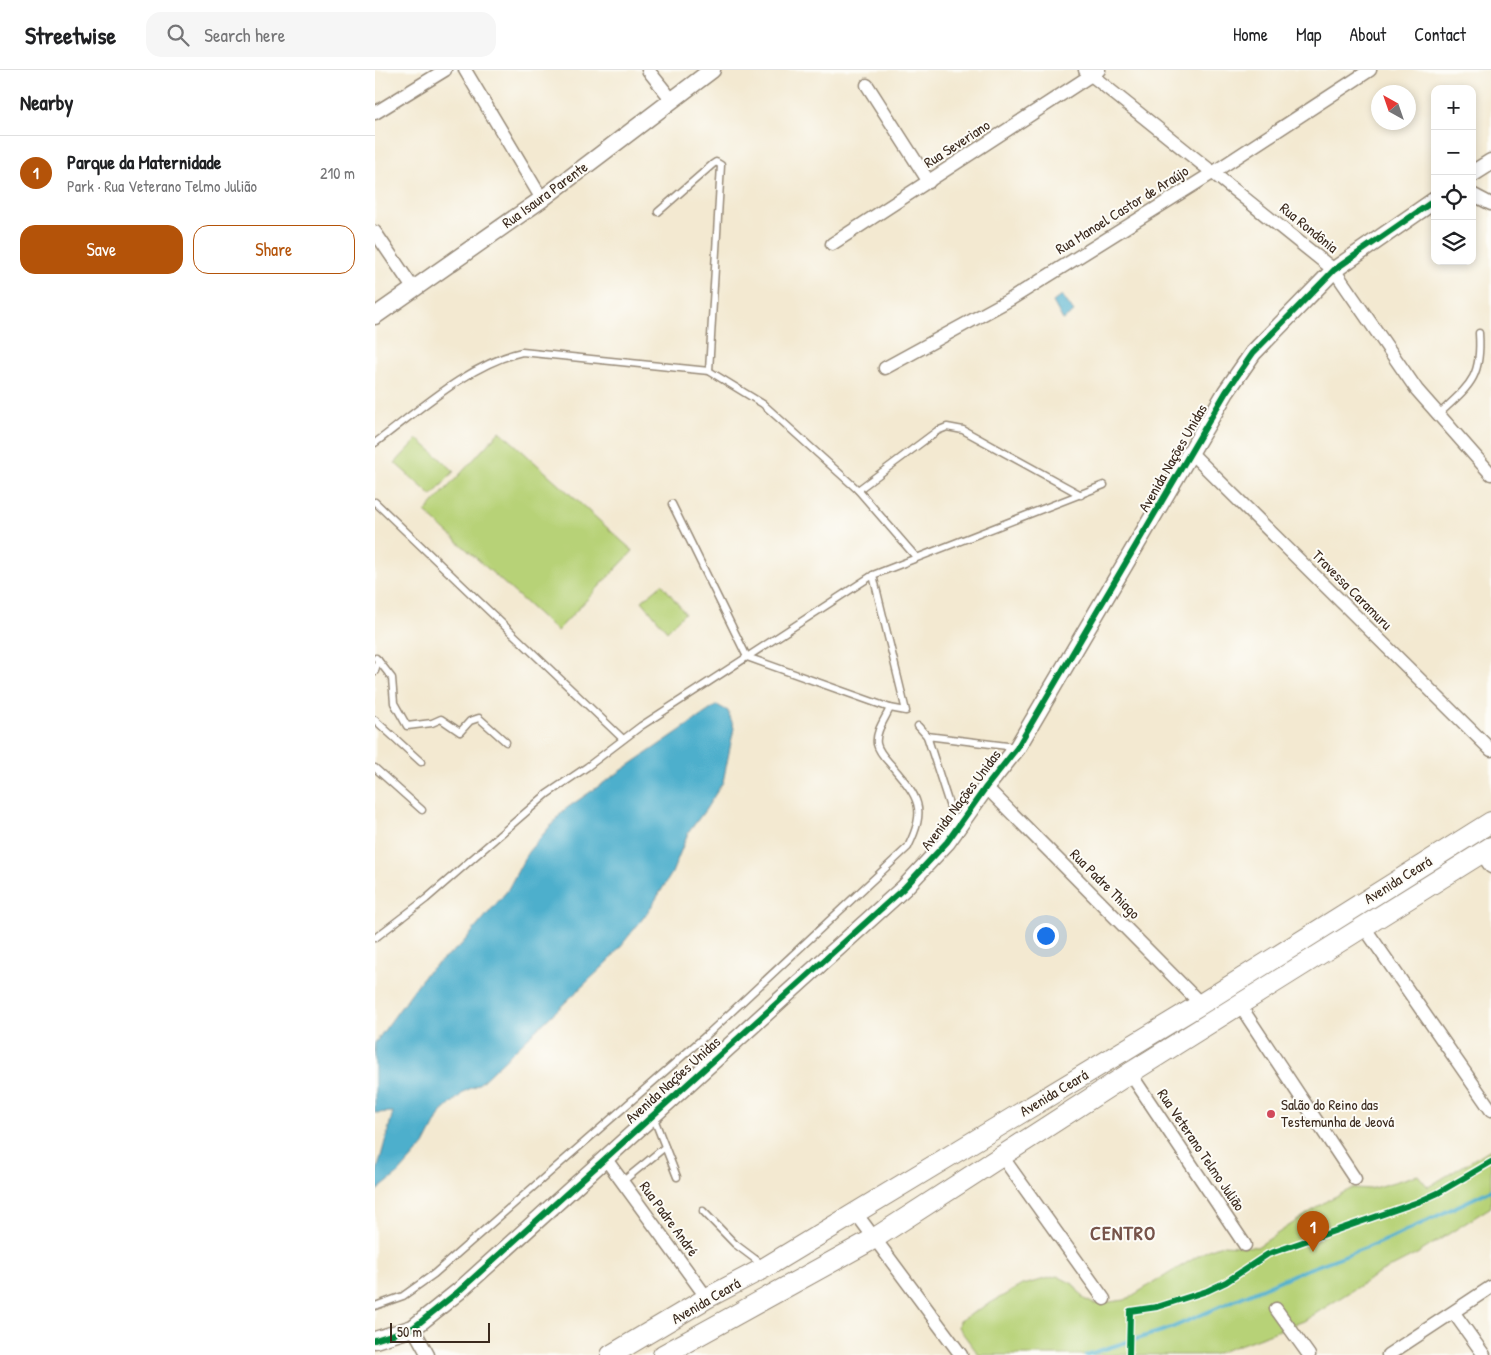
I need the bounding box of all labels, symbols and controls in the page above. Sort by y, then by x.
search box [146,12,496,57]
text: Streetwise [25,19,116,51]
icon: search [164,21,192,49]
text: Search here [204,22,285,48]
text: Home [1233,22,1268,47]
text: Map [1296,22,1321,47]
text: About [1349,22,1386,47]
text: Contact [1414,22,1466,47]
north arrow [1371,85,1416,130]
map controls [1431,85,1476,265]
button: + [1431,85,1476,130]
text: Nearby [20,88,73,117]
street label: Rua Severiano [920,114,994,173]
button: − [1431,130,1476,175]
text: Parque da Maternidade [67,149,221,175]
street label: Rua Isaura Parente [498,156,592,233]
street label: Rua Manoel Castor de Araújo [1051,160,1192,259]
text: 1 [33,162,39,184]
text: 210 m [320,162,355,184]
text: Park · Rua Veterano Telmo Julião [67,175,257,197]
button: locate [1431,175,1476,220]
street label: Rua Rondônia [1276,198,1343,258]
button: layers [1431,220,1476,265]
button: Save [20,225,183,274]
button: Share [193,225,355,274]
street label: Avenida Nações Unidas [1133,400,1212,516]
street label: Travessa Caramuru [1308,545,1397,634]
street label: Avenida Nações Unidas [916,745,1006,855]
street label: Rua Padre Thiago [1066,844,1145,923]
street label: Avenida Ceará [1360,850,1436,909]
your location [1033,923,1059,949]
street label: Avenida Nações Unidas [621,1031,725,1128]
street label: Avenida Ceará [1016,1064,1092,1121]
street label: Rua Veterano Telmo Julião [1153,1085,1250,1215]
place label: Salão do Reino das Testemunha de Jeová [1281,1094,1394,1132]
marker: Salão do Reino das Testemunha de Jeová [1265,1108,1277,1120]
street label: Rua Padre André [635,1177,704,1260]
pin: 1 [1297,1211,1329,1252]
district label: CENTRO [1090,1219,1156,1246]
street label: Avenida Ceará [667,1272,744,1329]
scale bar [390,1320,490,1343]
text: 50 m [397,1322,422,1341]

